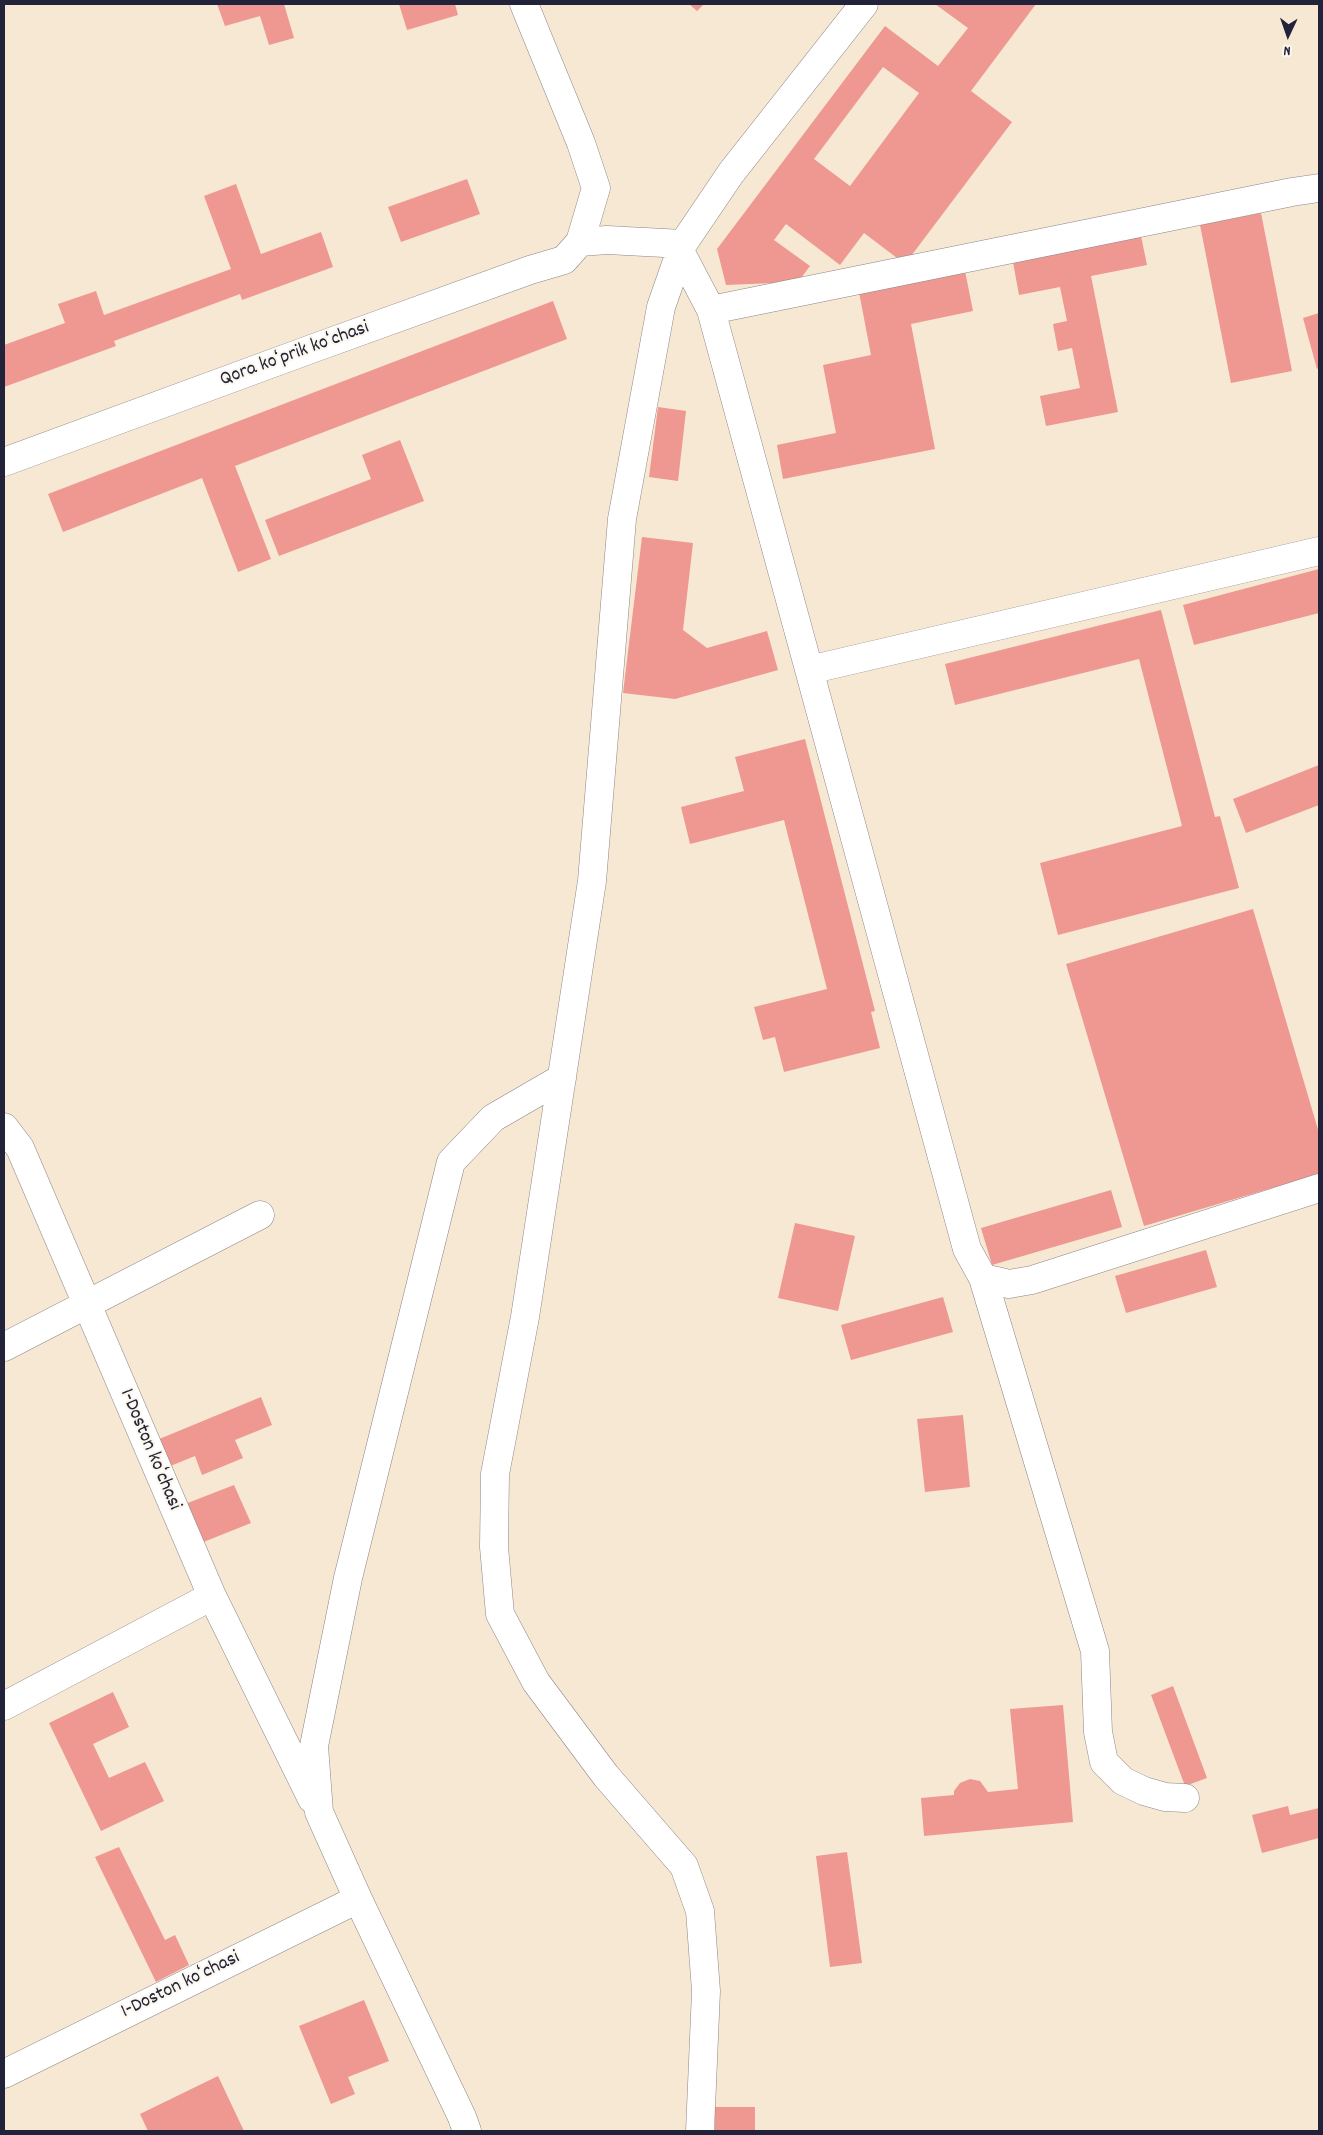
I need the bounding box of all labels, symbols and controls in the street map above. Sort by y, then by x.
north arrow [1263,10,1313,60]
text: N [1283,40,1291,60]
street label: Qora koʻprik koʻchasi [217,317,373,393]
street label: 1-Doston koʻchasi [113,1386,185,1514]
street label: 1-Doston koʻchasi [118,1947,244,2025]

